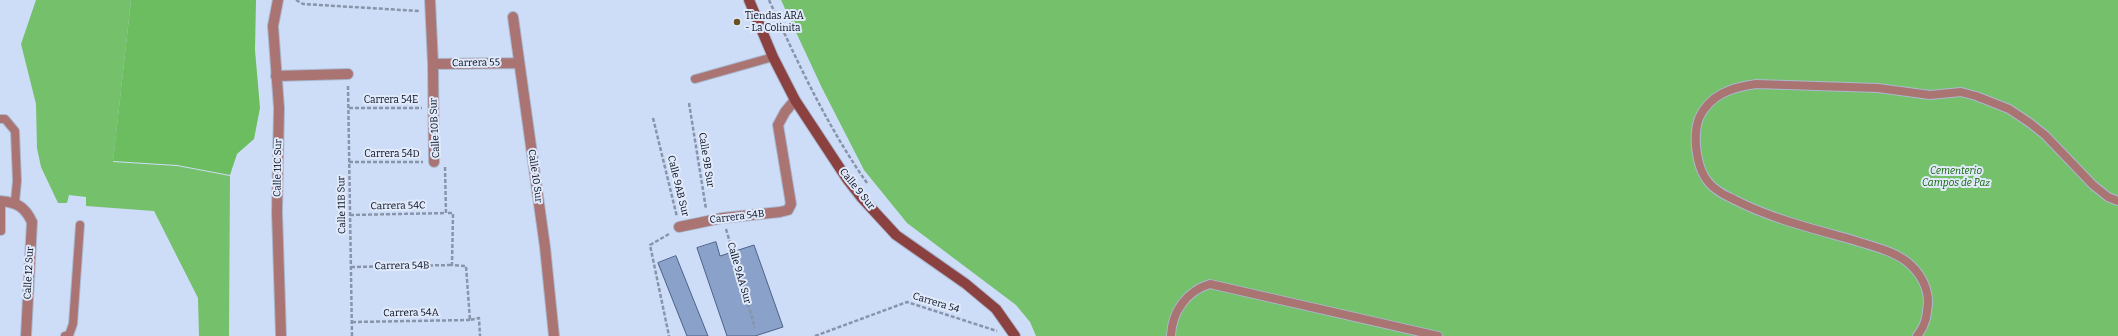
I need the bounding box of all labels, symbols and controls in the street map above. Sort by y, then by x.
place label: Tiendas ARA - La Colinita [745,10,804,34]
marker: Tiendas ARA - La Colinita [732,17,742,27]
street label: Carrera 55 [452,57,500,69]
street label: Carrera 54E [364,94,418,106]
street label: Calle 10B Sur [427,98,443,158]
street label: Calle 9B Sur [696,132,716,188]
street label: Calle 11C Sur [271,139,285,197]
street label: Carrera 54D [364,148,420,160]
street label: Calle 10 Sur [525,148,545,204]
street label: Calle 9AB Sur [665,154,691,218]
park label: Cementerio Campos de Paz [1922,165,1990,188]
street label: Calle 9 Sur [837,166,877,212]
street label: Calle 11B Sur [335,176,349,234]
street label: Carrera 54C [370,200,426,212]
street label: Carrera 54B [709,208,765,226]
street label: Calle 9AA Sur [724,241,754,305]
street label: Calle 12 Sur [22,246,36,300]
street label: Carrera 54B [374,260,430,272]
street label: Carrera 54 [911,290,961,316]
street label: Carrera 54A [383,307,439,319]

